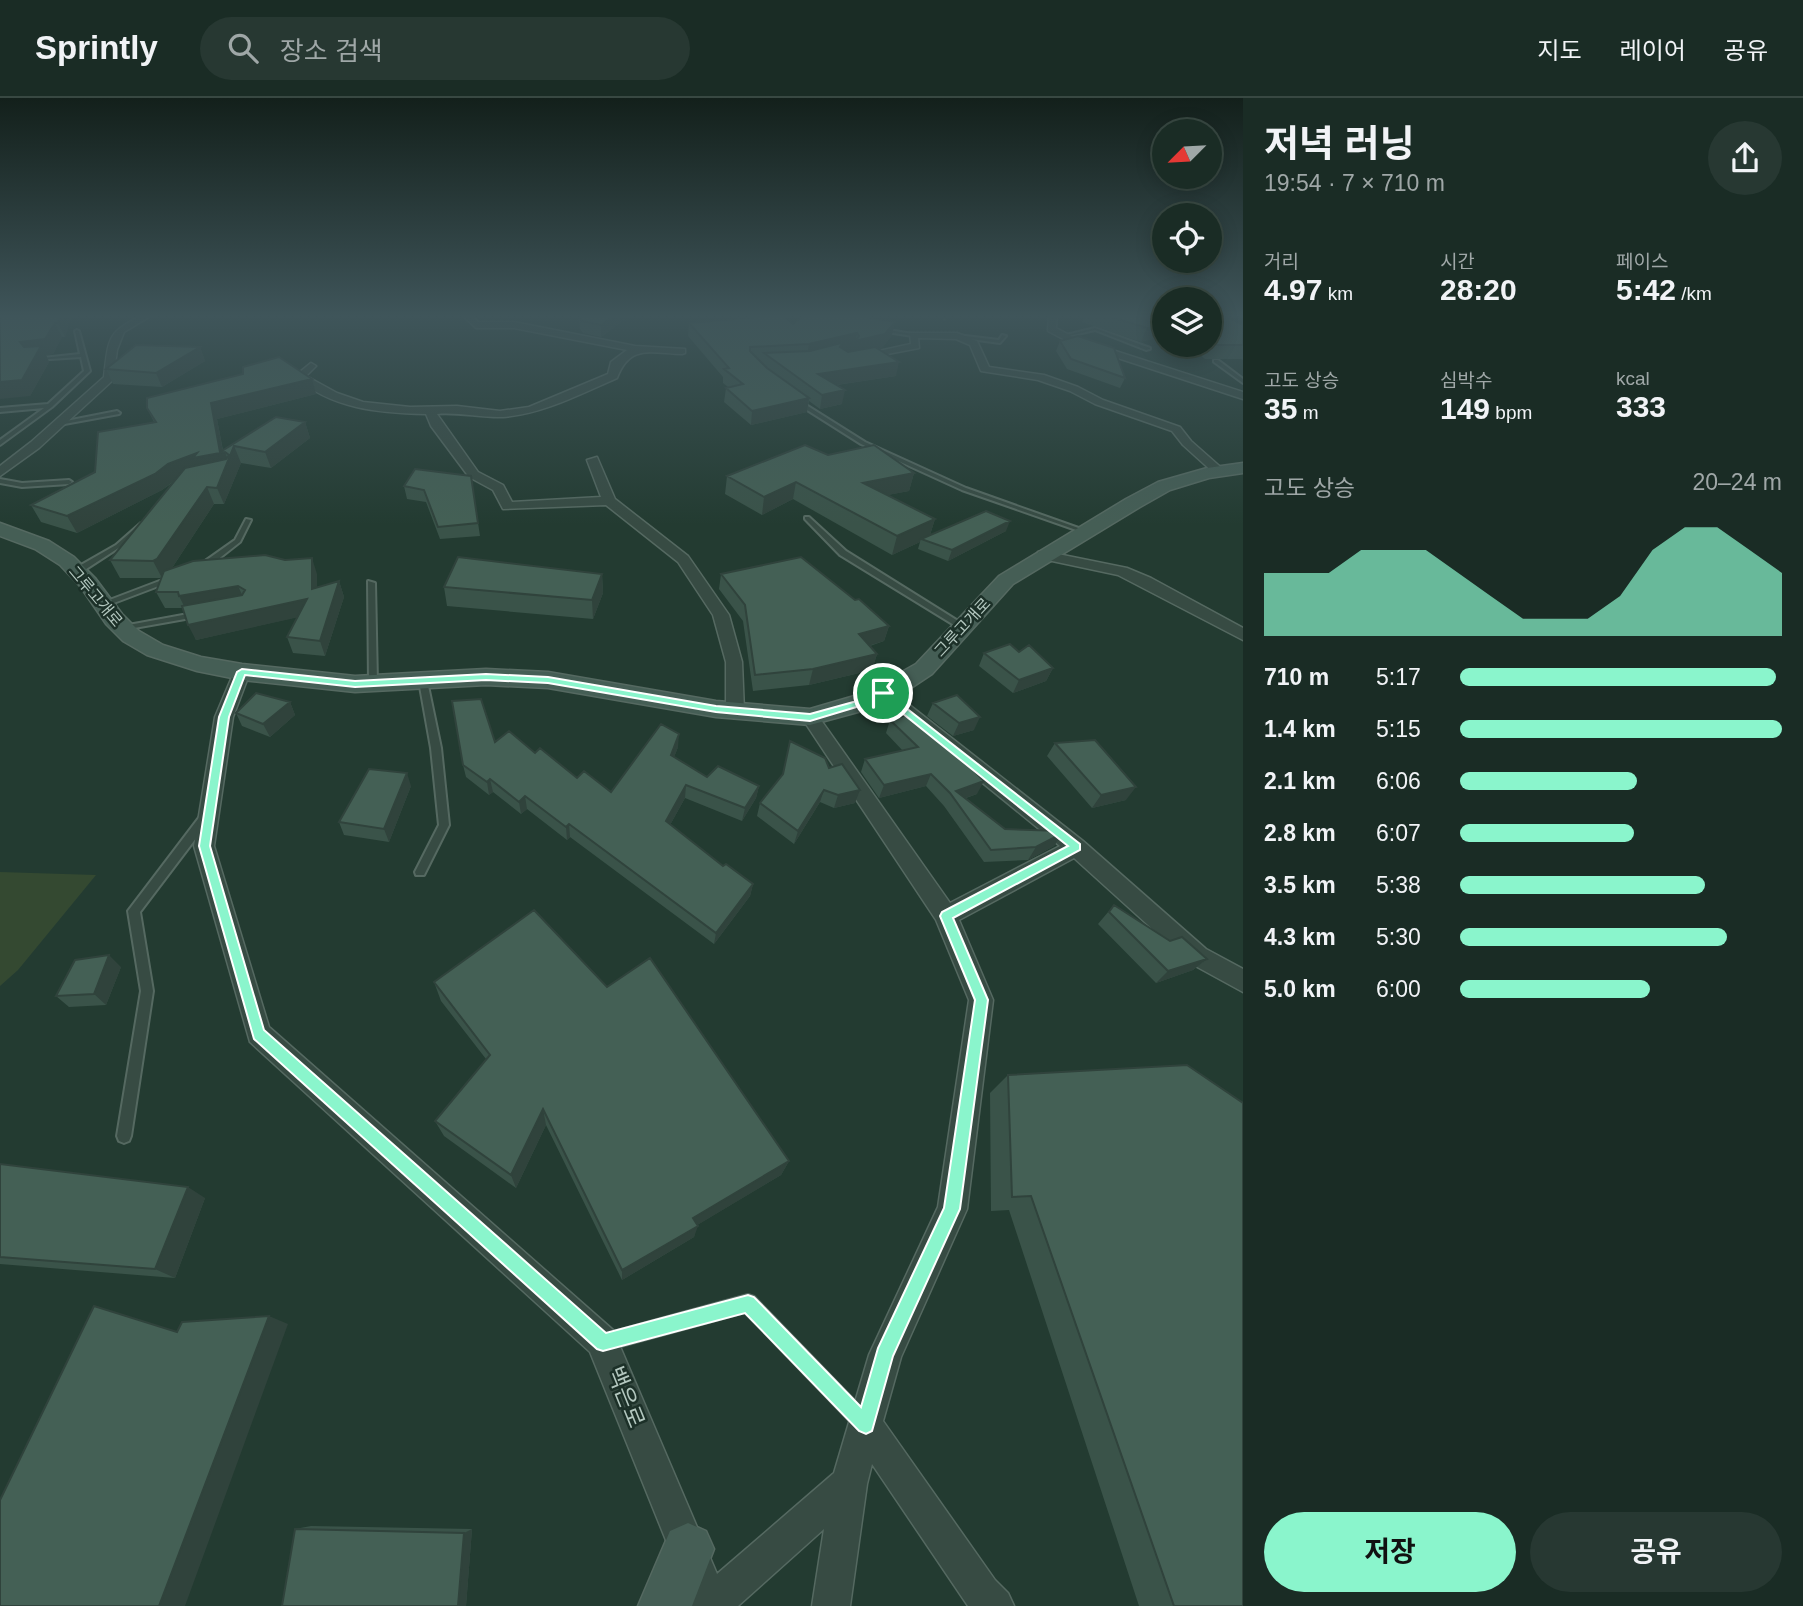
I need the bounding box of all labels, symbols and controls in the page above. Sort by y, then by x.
search box [200,17,690,80]
text: Sprintly [35,29,158,66]
icon: search [224,29,262,67]
text: 장소 검색 [280,36,383,66]
text: 지도 [1537,37,1582,64]
text: 레이어 [1620,37,1686,64]
text: 공유 [1724,37,1768,64]
north arrow [1152,119,1222,189]
map controls [1152,119,1222,357]
button: share [1708,121,1782,195]
text: 저녁 러닝 [1264,123,1414,165]
text: 19:54 · 7 × 710 m [1264,170,1445,196]
button: locate [1152,203,1222,273]
text: 거리 [1264,251,1299,272]
text: 시간 [1440,251,1475,272]
text: 페이스 [1616,251,1668,272]
text: 4.97 [1264,273,1322,306]
text: 28:20 [1440,273,1517,306]
text: 5:42 [1616,273,1676,306]
text: km [1322,283,1353,304]
text: /km [1676,283,1712,304]
button: layers [1152,287,1222,357]
text: kcal [1616,368,1650,389]
text: 고도 상승 [1264,370,1339,391]
text: 심박수 [1440,370,1492,391]
text: 333 [1616,390,1666,423]
text: 35 [1264,392,1297,425]
text: 149 [1440,392,1490,425]
text: m [1297,402,1318,423]
text: bpm [1490,402,1532,423]
text: 20–24 m [1692,469,1782,495]
text: 고도 상승 [1264,475,1355,501]
street label: 그루고개로 [65,563,126,630]
street label: 그루고개로 [931,594,994,660]
pin [853,663,913,723]
text: 710 m [1264,664,1329,690]
text: 5:17 [1376,664,1421,690]
icon: arrive [864,674,902,712]
text: 1.4 km [1264,716,1336,742]
text: 5:15 [1376,716,1421,742]
text: 2.1 km [1264,768,1336,794]
text: 6:06 [1376,768,1421,794]
text: 2.8 km [1264,820,1336,846]
text: 6:07 [1376,820,1421,846]
text: 3.5 km [1264,872,1336,898]
text: 5:38 [1376,872,1421,898]
text: 4.3 km [1264,924,1336,950]
text: 5:30 [1376,924,1421,950]
text: 5.0 km [1264,976,1336,1002]
text: 6:00 [1376,976,1421,1002]
street label: 백은로 [602,1363,650,1431]
button: 저장 [1264,1512,1516,1592]
button: 공유 [1530,1512,1782,1592]

